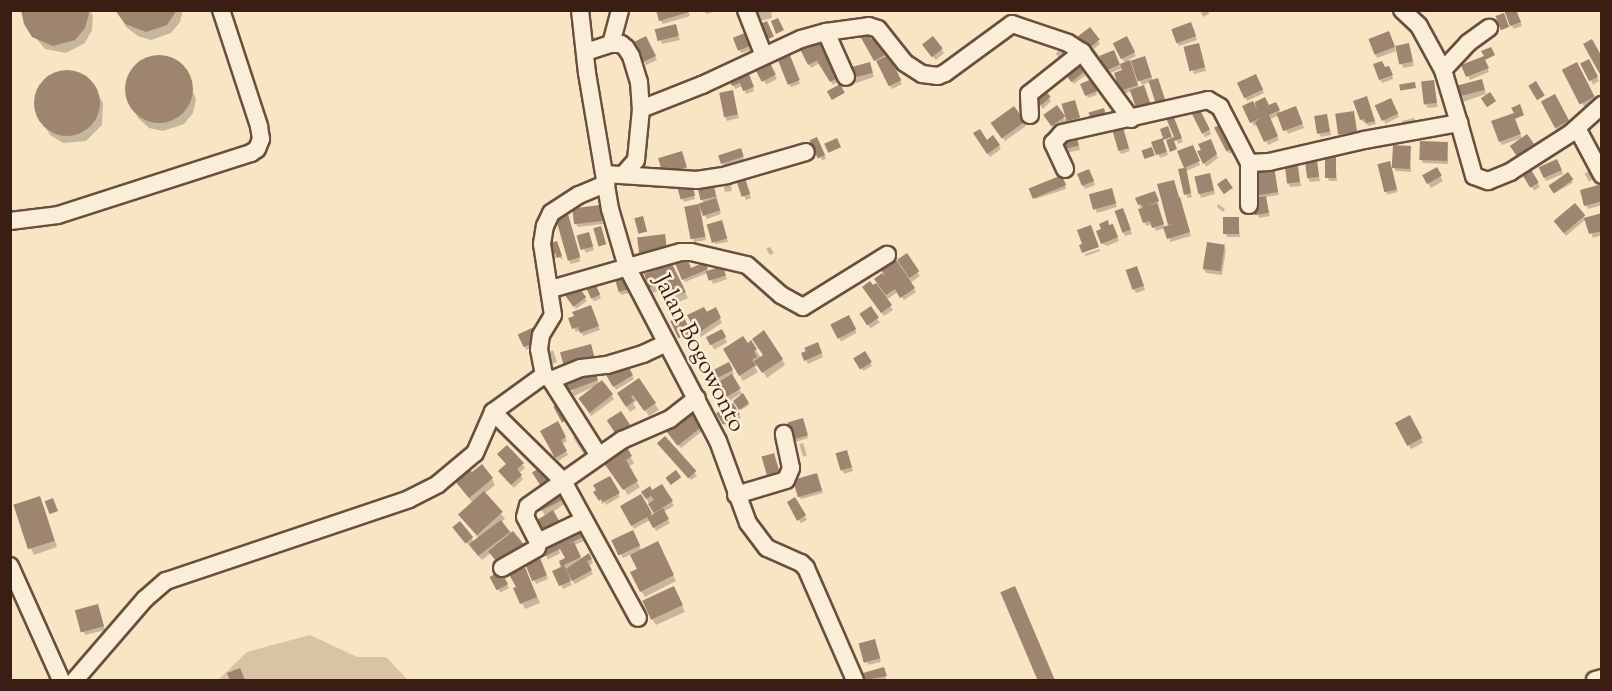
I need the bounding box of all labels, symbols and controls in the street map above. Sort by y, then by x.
street label: Jalan Bogowonto [646,270,750,438]

